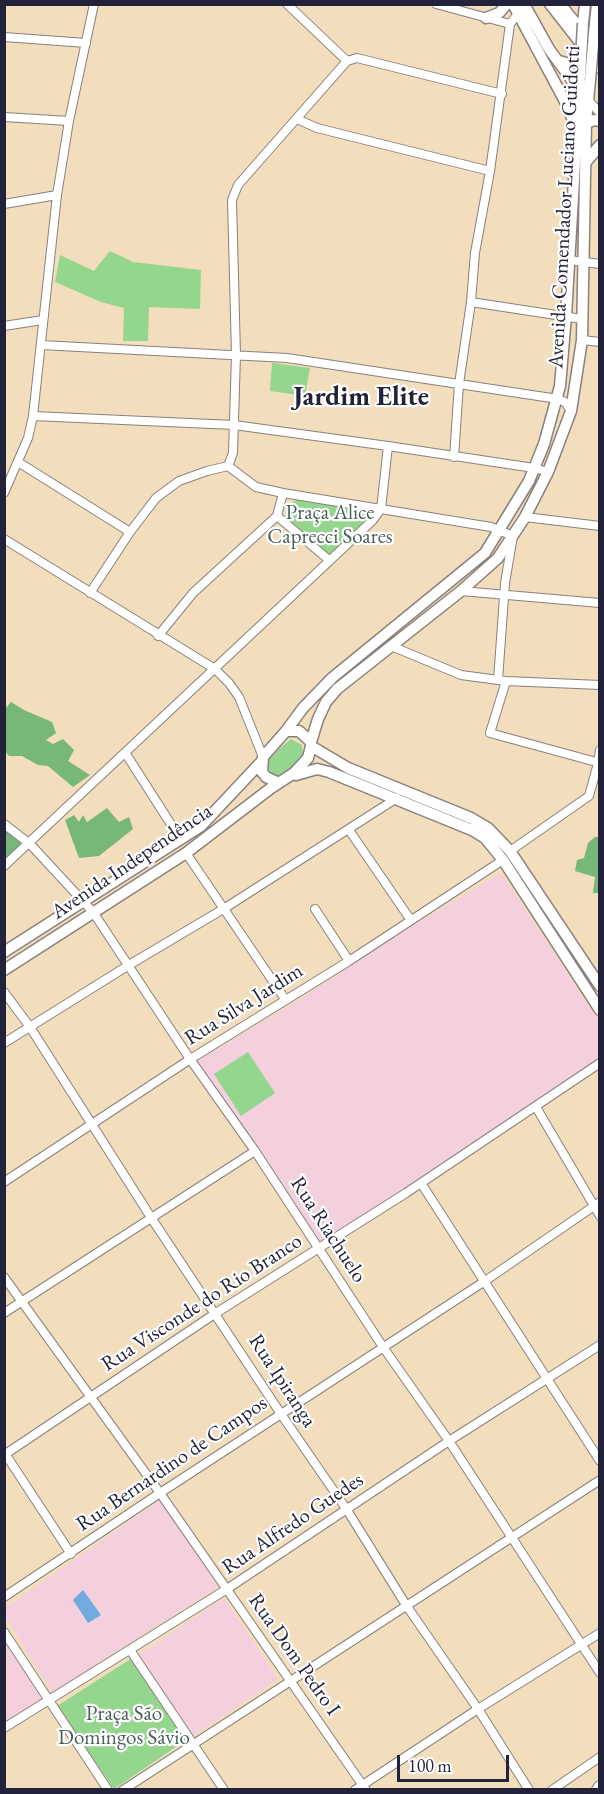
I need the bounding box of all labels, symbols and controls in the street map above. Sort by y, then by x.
street label: Avenida Comendador Luciano Guidotti [544,45,586,369]
district label: Jardim Elite [293,382,429,414]
park label: Praça Alice Caprecci Soares [267,500,393,550]
street label: Avenida Independência [47,799,217,925]
street label: Rua Silva Jardim [180,959,308,1051]
street label: Rua Riachuelo [284,1172,372,1288]
street label: Rua Visconde do Rio Branco [97,1229,307,1377]
street label: Rua Ipiranga [243,1330,321,1432]
street label: Rua Bernardino de Campos [72,1391,272,1537]
street label: Rua Alfredo Guedes [218,1467,368,1581]
street label: Rua Dom Pedro I [243,1589,345,1721]
park label: Praça São Domingos Sávio [58,1701,190,1751]
scale bar [400,1743,512,1781]
text: 100 m [408,1754,452,1777]

